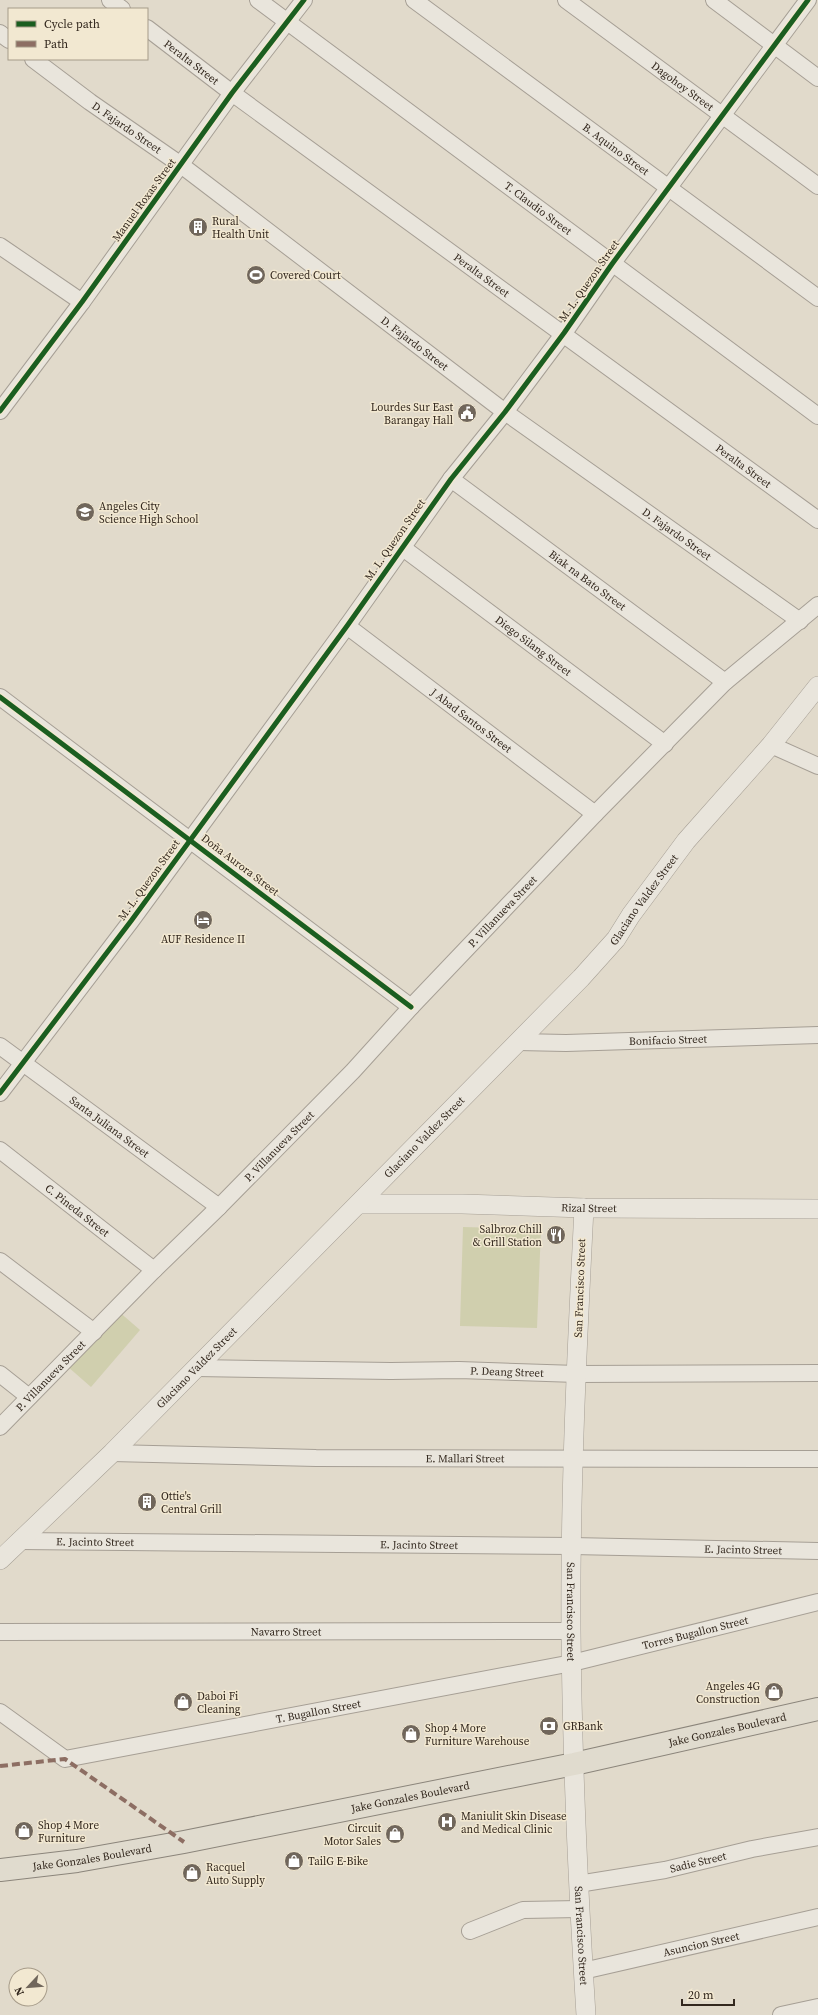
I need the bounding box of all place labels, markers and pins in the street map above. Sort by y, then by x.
place label: Rural Health Unit [212,214,269,242]
building icon: Rural Health Unit [187,216,209,238]
sports icon: Covered Court [245,264,267,286]
place label: Covered Court [270,268,341,283]
place label: Lourdes Sur East Barangay Hall [371,400,453,428]
public building icon: Lourdes Sur East Barangay Hall [456,402,478,424]
place label: Angeles City Science High School [99,499,199,527]
school or university icon: Angeles City Science High School [74,501,96,523]
hotel icon: AUF Residence II [192,909,214,931]
place label: AUF Residence II [161,932,245,947]
place label: Salbroz Chill & Grill Station [473,1222,542,1250]
restaurant icon: Salbroz Chill & Grill Station [545,1224,567,1246]
place label: Ottie's Central Grill [161,1489,222,1517]
building icon: Ottie's Central Grill [136,1491,158,1513]
place label: Angeles 4G Construction [696,1679,760,1707]
shop icon: Angeles 4G Construction [763,1681,785,1703]
place label: Daboi Fi Cleaning [197,1689,241,1717]
shop icon: Daboi Fi Cleaning [172,1691,194,1713]
bank icon: GRBank [538,1715,560,1737]
place label: GRBank [563,1719,604,1734]
place label: Shop 4 More Furniture Warehouse [425,1721,530,1749]
shop icon: Shop 4 More Furniture Warehouse [400,1723,422,1745]
place label: Maniulit Skin Disease and Medical Clinic [461,1809,567,1837]
hospital icon: Maniulit Skin Disease and Medical Clinic [436,1811,458,1833]
place label: Shop 4 More Furniture [38,1818,99,1846]
shop icon: Shop 4 More Furniture [13,1820,35,1842]
place label: Circuit Motor Sales [324,1821,381,1849]
shop icon: Circuit Motor Sales [384,1823,406,1845]
shop icon: TailG E-Bike [283,1850,305,1872]
place label: TailG E-Bike [308,1854,368,1869]
place label: Racquel Auto Supply [206,1860,265,1888]
shop icon: Racquel Auto Supply [181,1862,203,1884]

